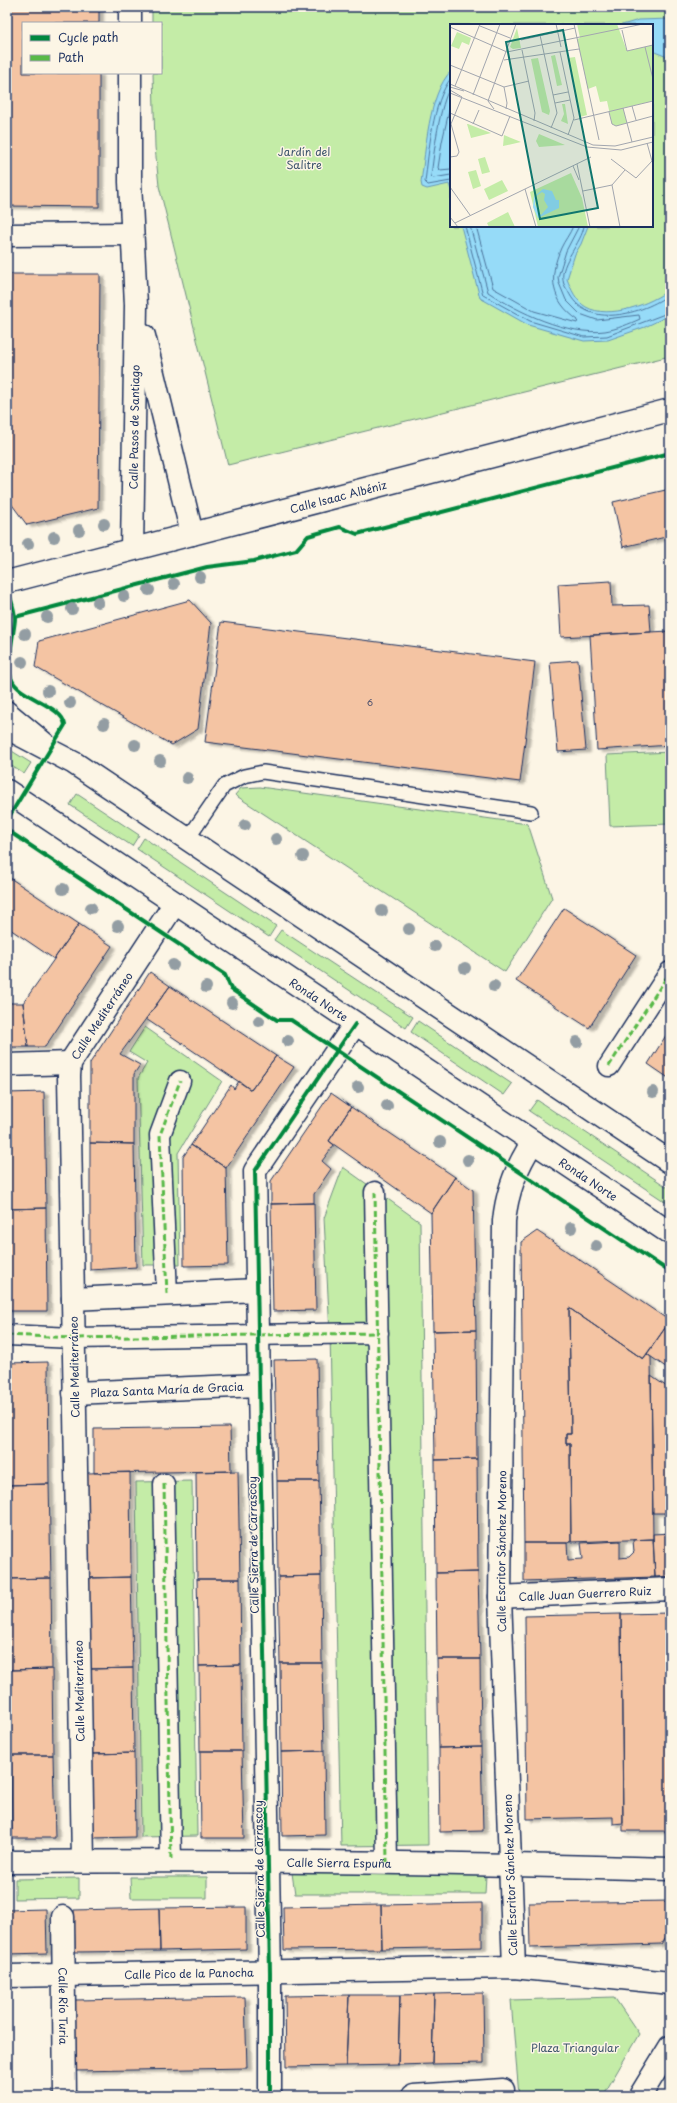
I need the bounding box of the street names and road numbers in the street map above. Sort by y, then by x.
street label: Calle Pasos de Santiago [124,364,144,490]
street label: Calle Isaac Albéniz [288,475,388,517]
street label: Calle Mediterráneo [66,968,136,1063]
street label: Ronda Norte [286,973,352,1025]
street label: Ronda Norte [556,1153,622,1205]
street label: Calle Mediterráneo [65,1316,83,1418]
street label: Plaza Santa María de Gracia [90,1377,244,1401]
street label: Calle Escritor Sánchez Moreno [491,1470,510,1633]
street label: Calle Sierra de Carrascoy [243,1476,263,1614]
street label: Calle Juan Guerrero Ruiz [518,1581,652,1605]
street label: Calle Mediterráneo [70,1640,88,1742]
street label: Calle Escritor Sánchez Moreno [499,1794,521,1956]
street label: Calle Sierra de Carrascoy [249,1800,269,1938]
street label: Calle Sierra Espuña [286,1853,392,1871]
street label: Calle Pico de la Panocha [124,1963,254,1982]
street label: Calle Río Turia [55,1967,73,2045]

